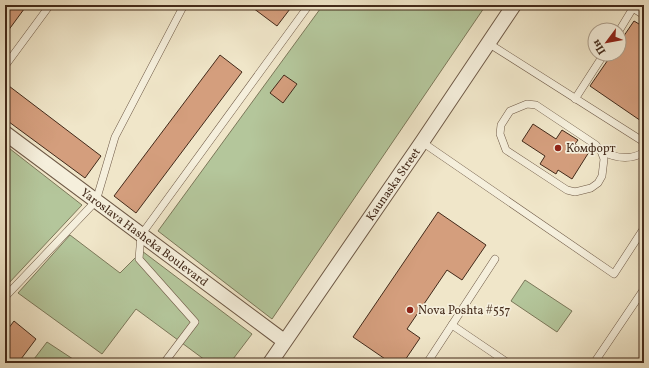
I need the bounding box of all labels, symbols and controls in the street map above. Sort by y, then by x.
north arrow [587,22,627,62]
text: Пн [589,36,610,57]
place label: Комфорт [566,141,616,157]
marker: Комфорт [553,143,563,153]
street label: Kaunaska Street [363,145,425,225]
street label: Yaroslava Hasheka Boulevard [77,185,211,291]
place label: Nova Poshta #557 [418,303,511,319]
marker: Nova Poshta #557 [405,305,415,315]

